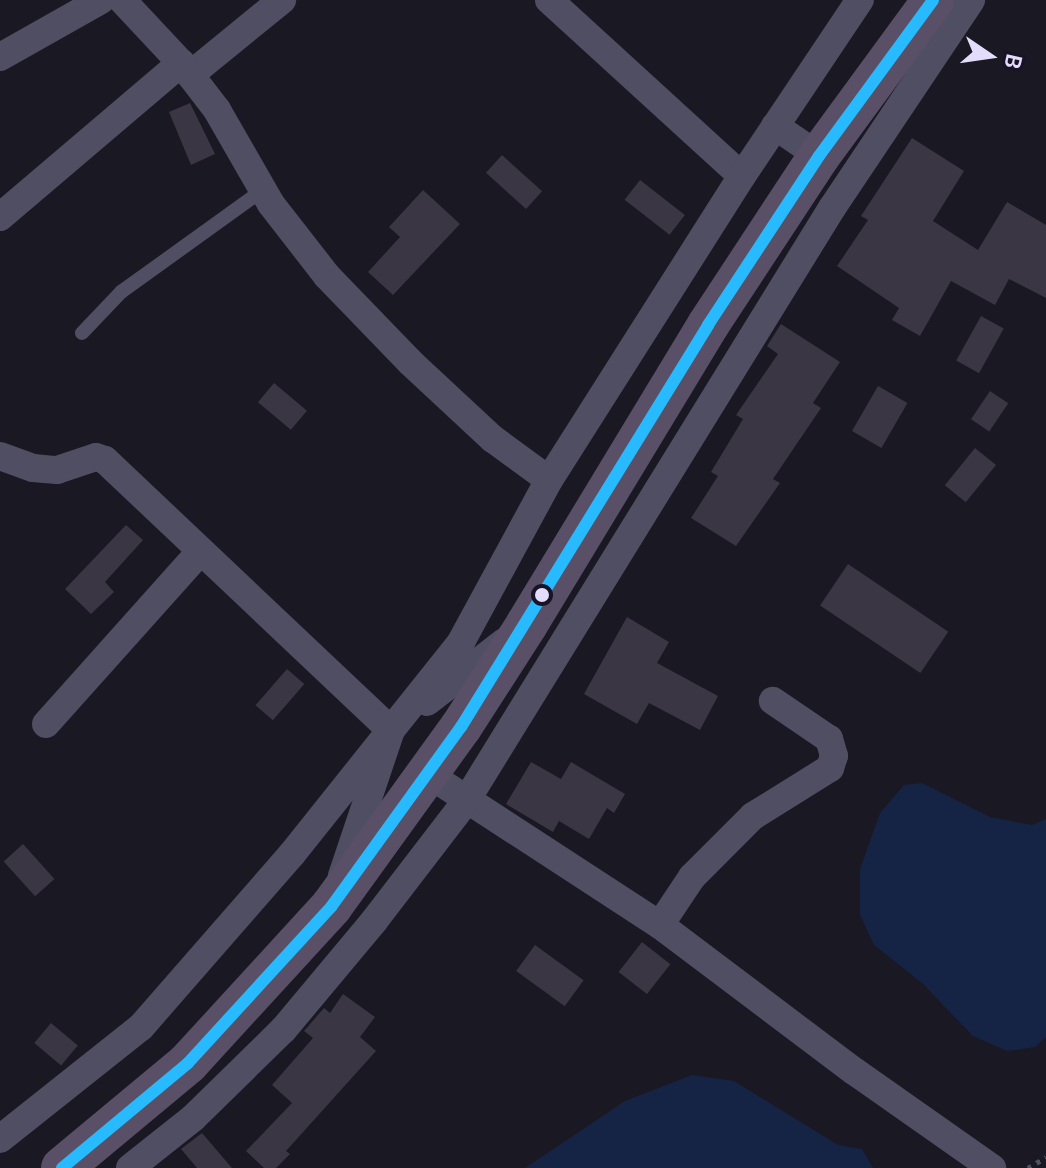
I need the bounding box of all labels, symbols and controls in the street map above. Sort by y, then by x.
north arrow [950,16,1030,96]
text: B [999,51,1029,72]
unlabelled marker [534,587,550,603]

